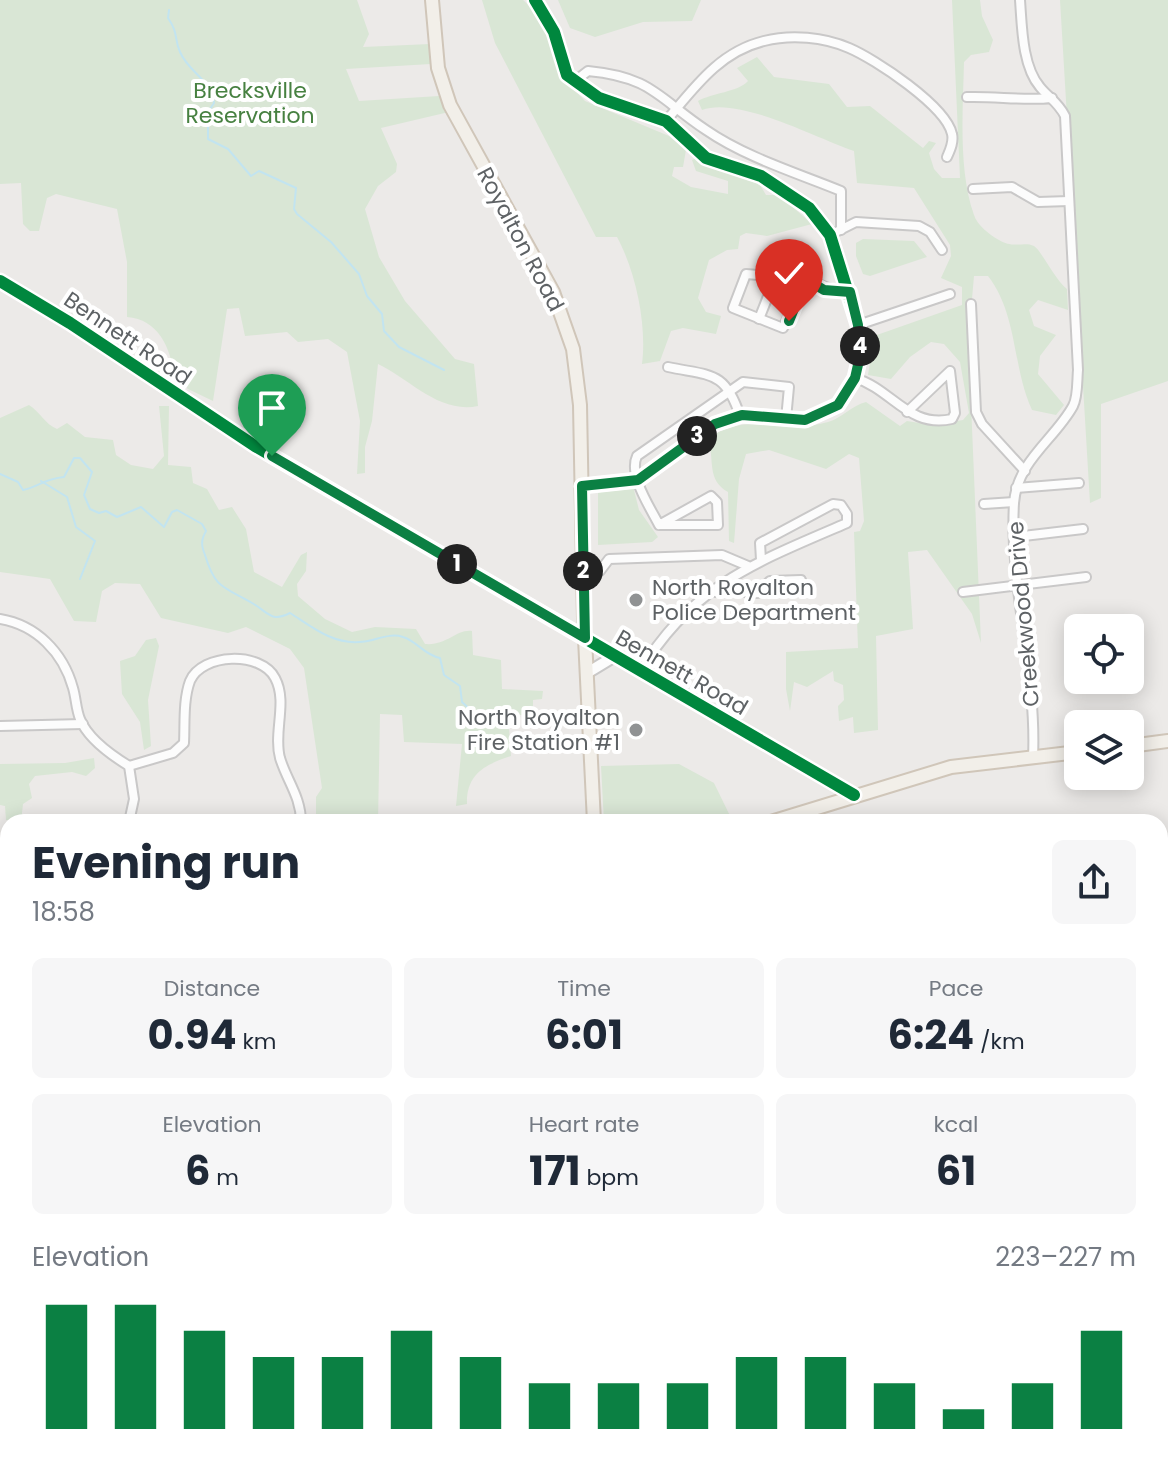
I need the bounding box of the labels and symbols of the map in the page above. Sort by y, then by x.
park label: Brecksville Reservation [185,75,315,131]
street label: Royalton Road [469,162,572,317]
pin [755,239,823,321]
street label: Bennett Road [58,284,198,393]
pin: 4 [840,326,880,366]
pin [238,374,306,456]
pin: 3 [677,416,717,456]
street label: Creekwood Drive [1000,520,1047,708]
pin: 1 [437,544,477,584]
pin: 2 [563,551,603,591]
place label: North Royalton Police Department [652,572,856,628]
marker: North Royalton Police Department [627,591,645,609]
street label: Bennett Road [610,622,754,723]
place label: North Royalton Fire Station #1 [458,702,620,758]
marker: North Royalton Fire Station #1 [627,721,645,739]

